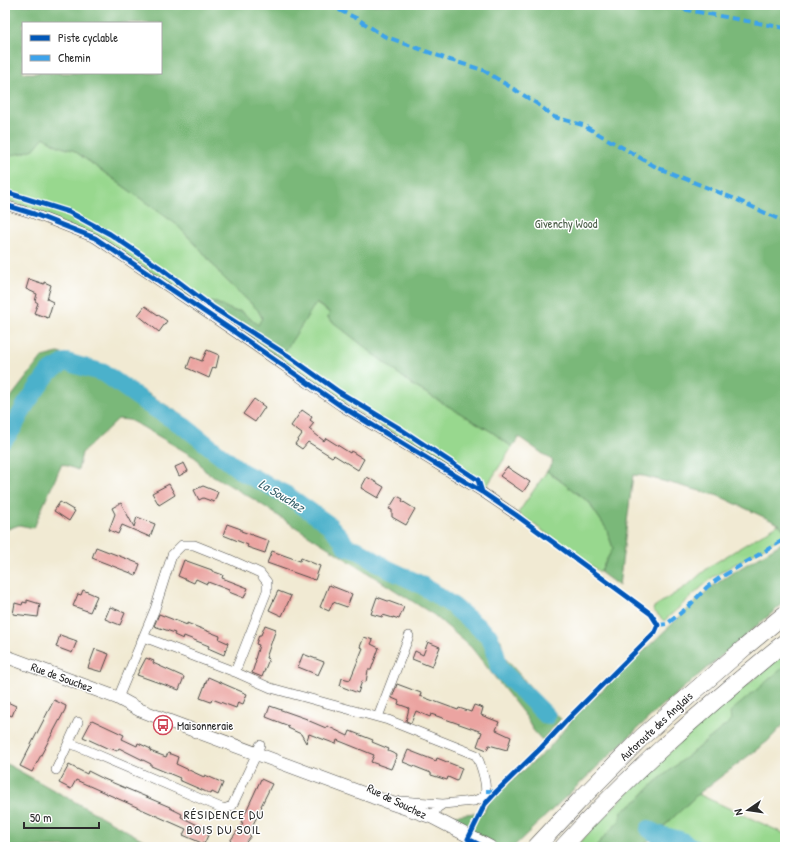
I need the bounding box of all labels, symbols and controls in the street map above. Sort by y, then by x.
legend [22,22,162,74]
text: Piste cyclable [58,29,118,46]
text: Chemin [58,49,91,66]
park label: Givenchy Wood [535,215,598,232]
water label: La Souchez [256,474,310,516]
street label: Rue de Souchez [29,658,95,696]
street label: Autoroute des Anglais [616,687,697,764]
bus stop icon: Maisonneraie [152,714,174,736]
place label: Maisonneraie [177,717,234,734]
street label: Rue de Souchez [364,779,430,823]
north arrow [728,790,768,830]
scale bar [24,804,99,830]
district label: RÉSIDENCE DU BOIS DU SOIL [184,805,264,838]
text: N [731,808,746,817]
text: 50 m [30,809,51,826]

